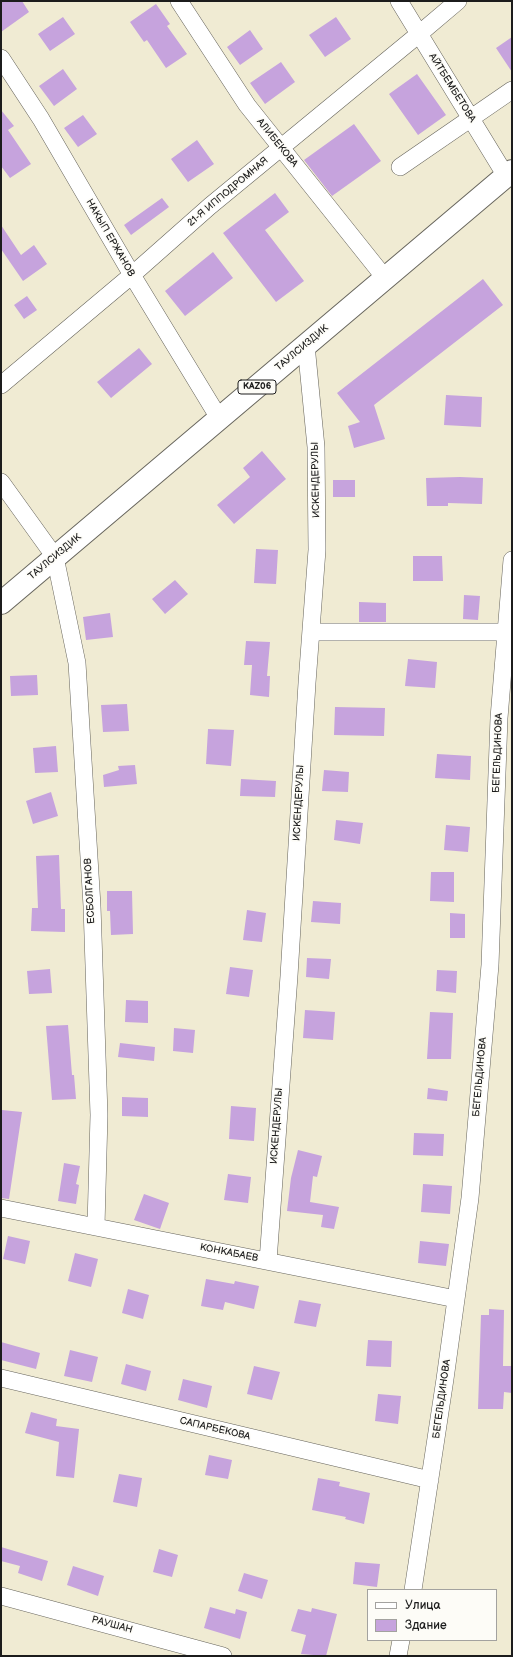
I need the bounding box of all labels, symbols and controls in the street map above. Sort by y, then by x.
street label: АЙТБЕМБЕТОВА [426,51,478,125]
street label: АЛИБЕКОВА [254,116,300,170]
street label: 21-Я ИППОДРОМНАЯ [185,155,271,229]
street label: НАКЫП ЕРЖАНОВ [83,197,137,279]
street label: ТАУЛСИЗДИК [273,322,331,374]
road number: KAZ06 [238,380,276,394]
street label: ИСКЕНДЕРУЛЫ [309,442,323,518]
street label: ТАУЛСИЗДИК [26,531,84,583]
street label: БЕГЕЛЬДИНОВА [491,713,505,793]
street label: ИСКЕНДЕРУЛЫ [291,765,307,841]
street label: ЕСБОЛГАНОВ [82,858,98,924]
street label: БЕГЕЛЬДИНОВА [471,1037,489,1117]
street label: ИСКЕНДЕРУЛЫ [268,1088,286,1164]
street label: КОНКАБАЕВ [199,1241,259,1265]
street label: БЕГЕЛЬДИНОВА [430,1359,454,1439]
street label: САПАРБЕКОВА [179,1415,251,1443]
legend [367,1589,497,1641]
text: Улица [405,1598,441,1613]
street label: РАУШАН [90,1614,134,1636]
text: Здание [405,1618,447,1633]

